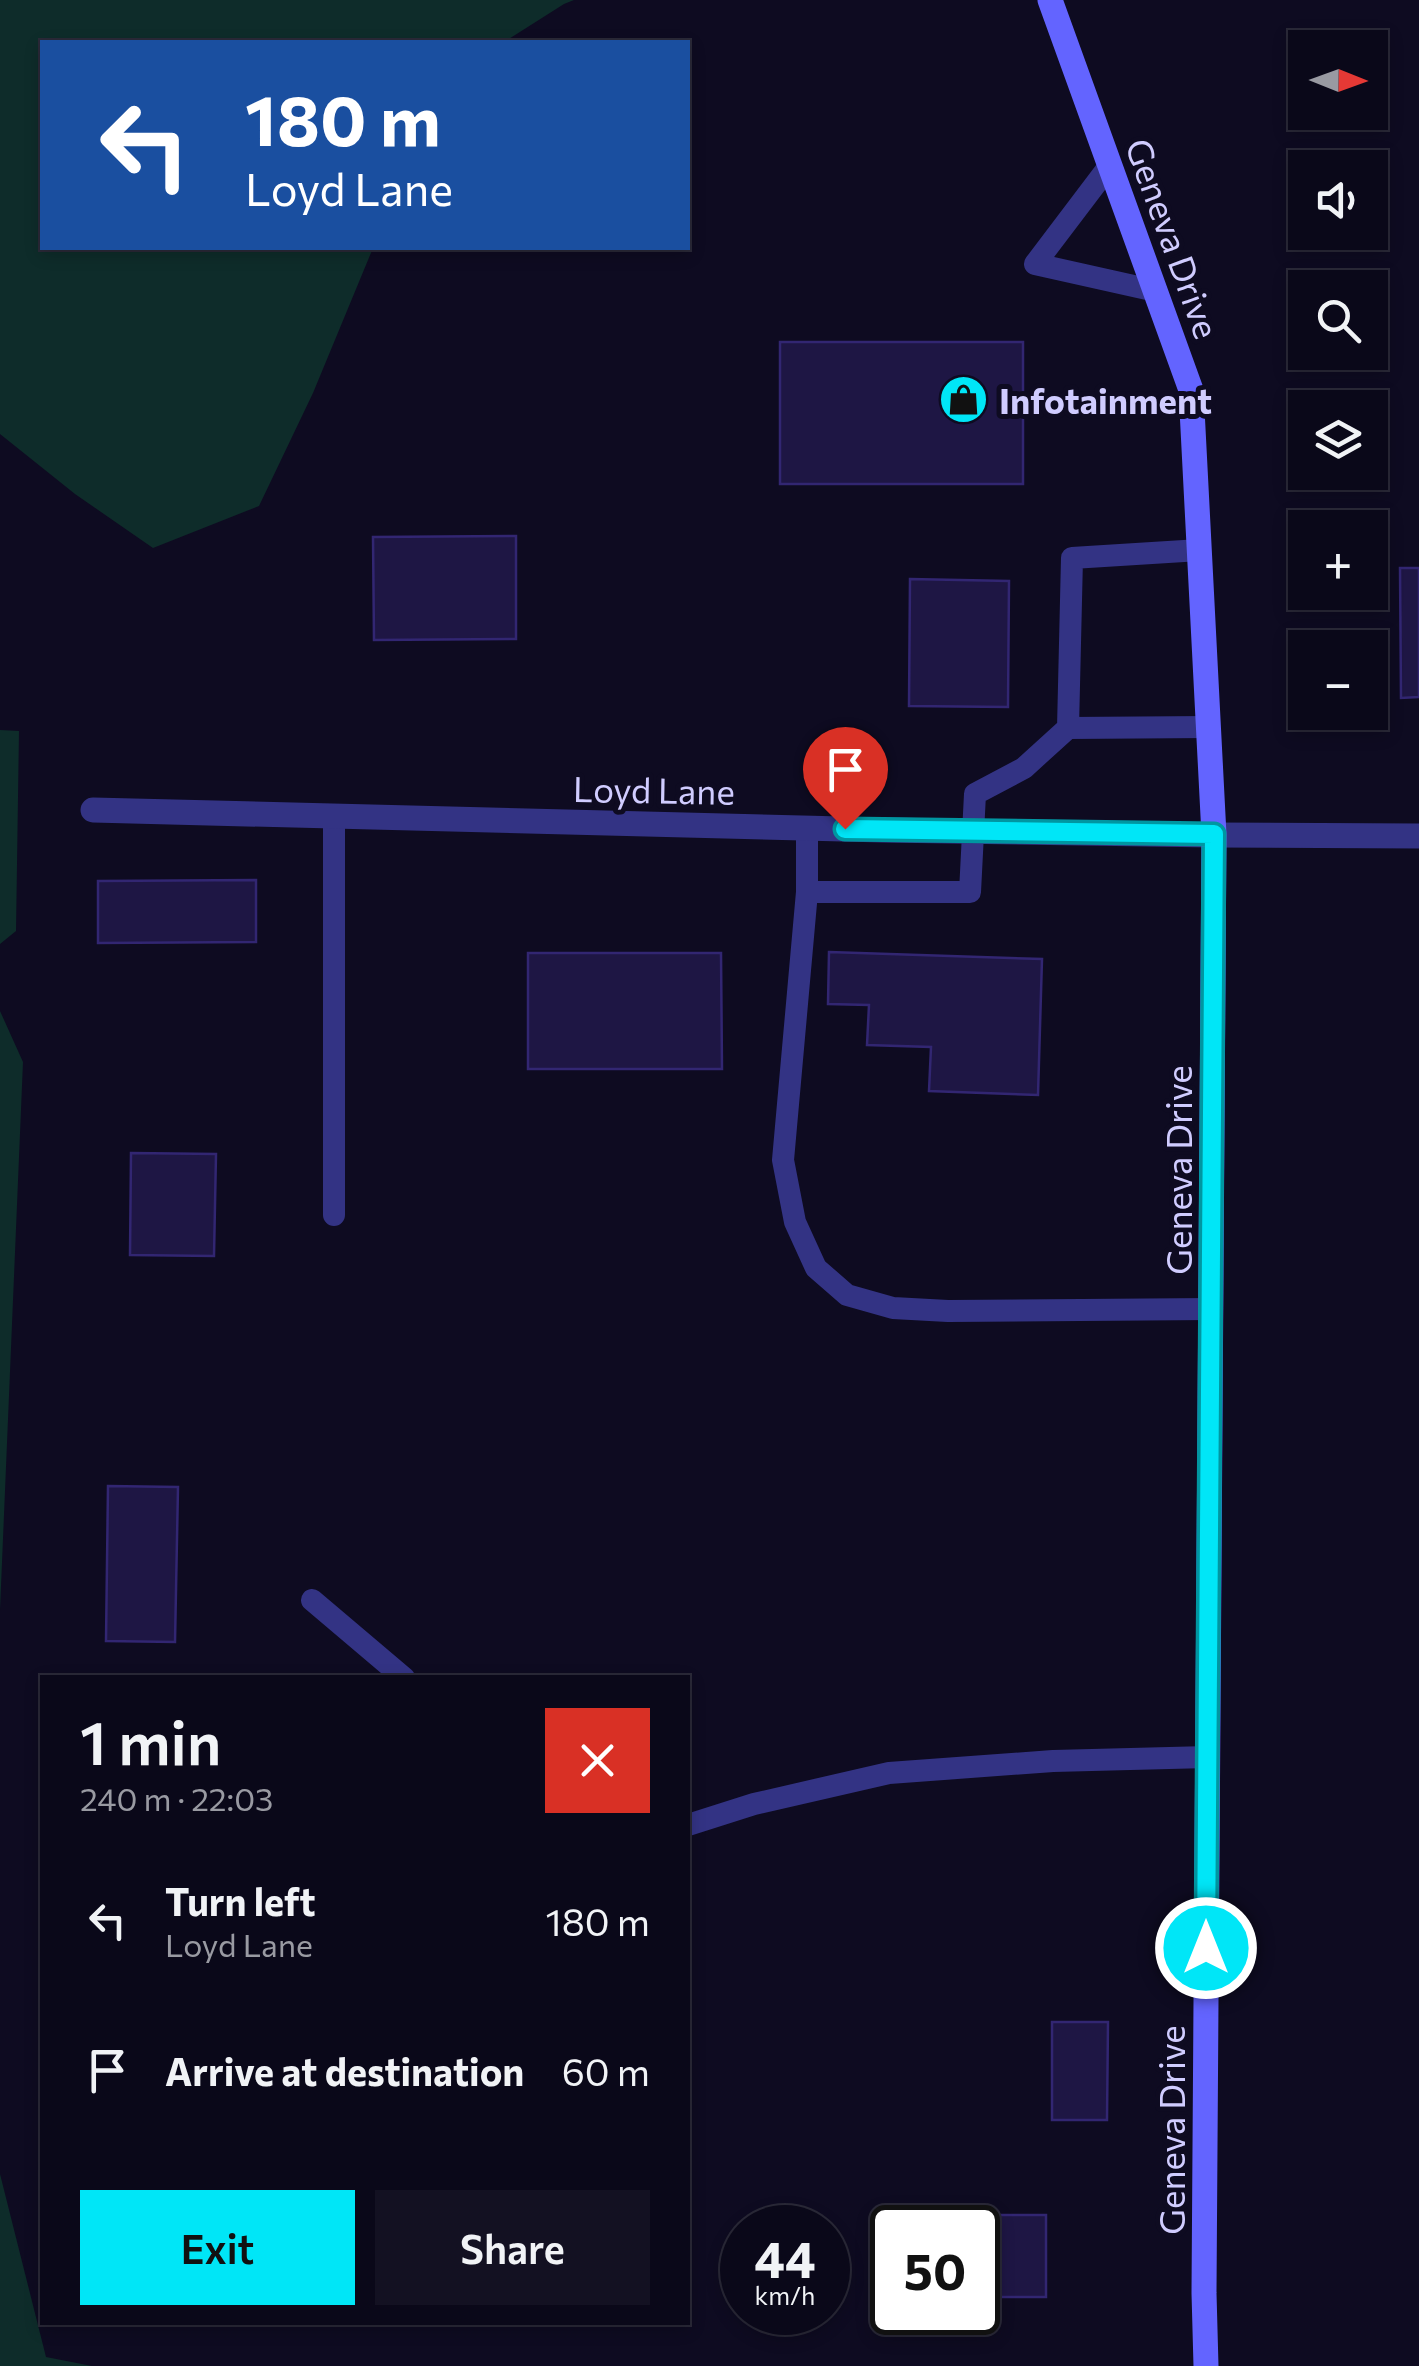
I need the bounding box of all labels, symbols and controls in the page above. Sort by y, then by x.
north arrow [1288,30,1388,130]
map controls [1288,30,1388,730]
text: 180 m [245,75,441,160]
icon: left [80,80,210,210]
street label: Geneva Drive [1118,132,1230,344]
button: sound [1288,150,1388,250]
text: Loyd Lane [245,160,453,215]
button: search [1288,270,1388,370]
shop icon: Infotainment [938,373,990,425]
place label: Infotainment [999,378,1212,421]
button: layers [1288,390,1388,490]
button: + [1288,510,1388,610]
button: − [1288,630,1388,730]
pin [803,727,888,830]
icon: arrive [818,742,873,797]
street label: Loyd Lane [573,766,735,812]
street label: Geneva Drive [1156,1065,1199,1275]
text: 1 min [80,1704,221,1777]
button: close [545,1708,650,1813]
text: 240 m · 22:03 [80,1778,273,1818]
text: Turn left [165,1877,316,1924]
icon: left [80,1893,135,1948]
position arrow [1154,1896,1258,2000]
text: 180 m [545,1897,650,1944]
text: Loyd Lane [165,1924,313,1964]
street label: Geneva Drive [1149,2025,1192,2235]
icon: arrive [80,2043,135,2098]
text: Arrive at destination [165,2047,524,2094]
text: 60 m [562,2047,650,2094]
button: Exit [80,2190,355,2305]
button: Share [375,2190,650,2305]
speed limit sign: 50 [870,2205,1000,2335]
text: 44 [754,2227,816,2288]
text: km/h [755,2280,815,2310]

